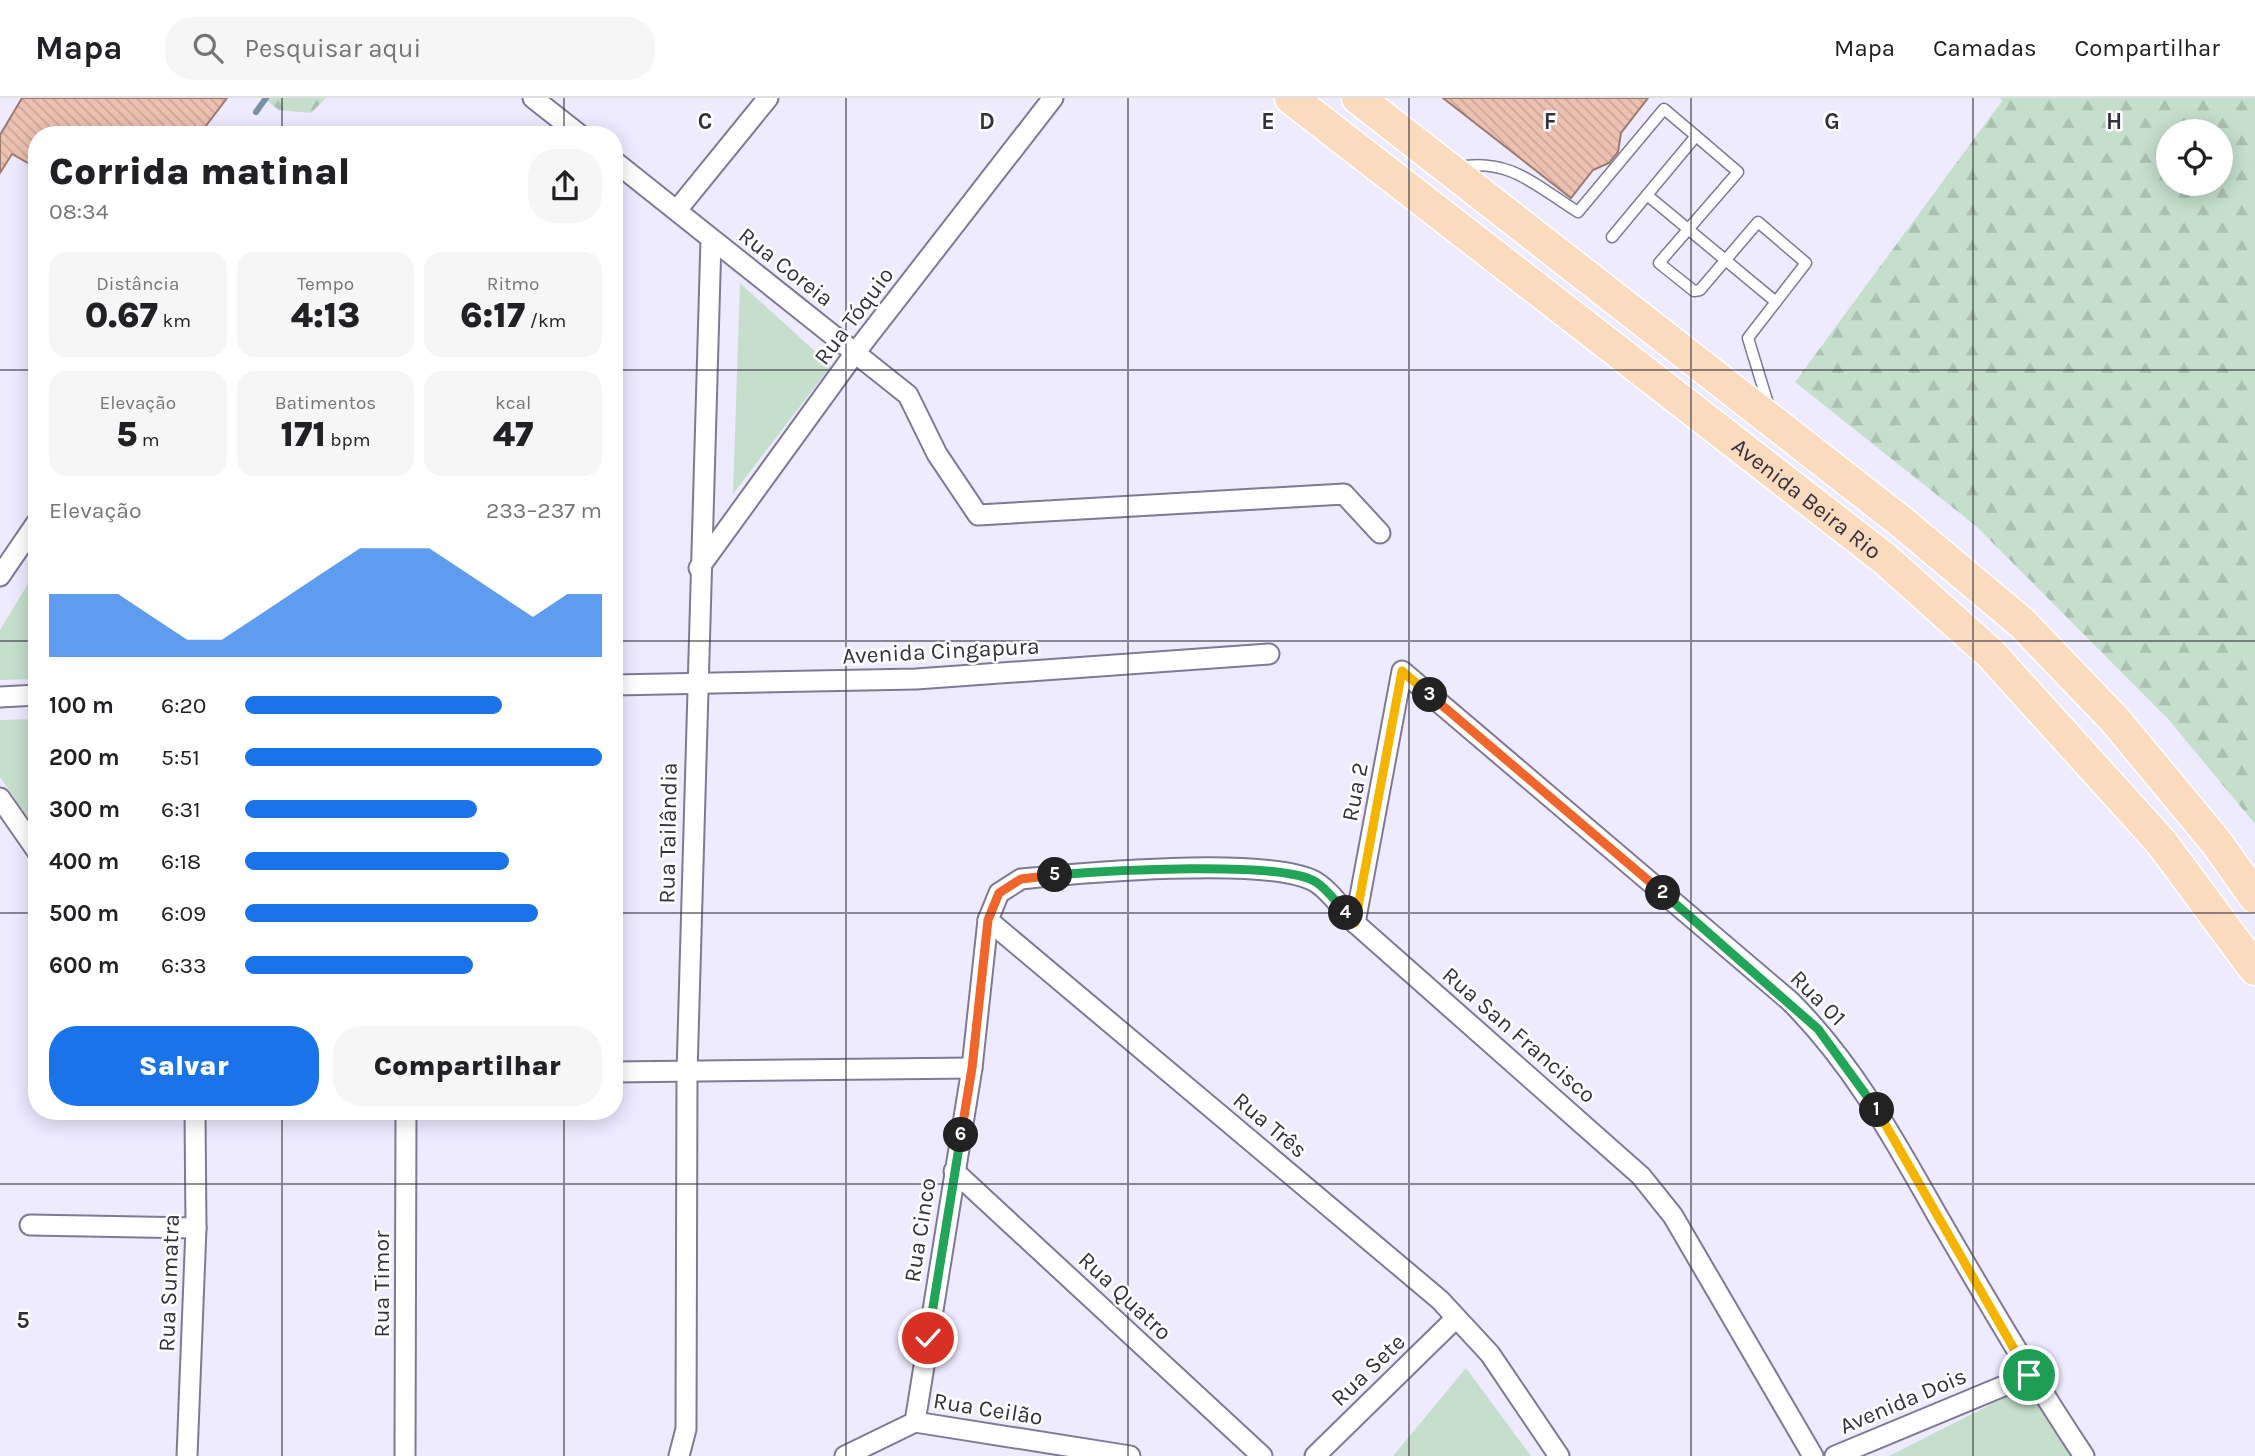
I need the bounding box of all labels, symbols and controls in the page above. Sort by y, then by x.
search box [165,17,655,80]
text: Mapa [35,29,123,67]
icon: search [189,29,227,67]
text: Pesquisar aqui [245,33,421,64]
text: Mapa [1834,34,1895,62]
text: Camadas [1933,34,2037,62]
text: Compartilhar [2075,34,2220,62]
text: C [698,108,712,135]
text: D [979,108,995,135]
text: E [1261,108,1275,135]
text: F [1544,108,1556,135]
text: G [1824,108,1840,135]
text: H [2106,108,2122,135]
map controls [2156,119,2233,196]
button: locate [2156,119,2233,196]
text: Corrida matinal [49,149,350,194]
button: share [528,149,602,223]
text: 08:34 [49,198,109,225]
street label: Rua Coreia [733,222,839,312]
street label: Rua Tóquio [809,262,899,370]
text: Distância [96,273,179,295]
text: Tempo [297,273,354,295]
text: Ritmo [487,273,539,295]
text: 0.67 [85,295,158,336]
text: 4:13 [291,295,360,336]
text: 6:17 [460,295,525,336]
text: km [158,310,191,332]
text: /km [525,310,566,332]
text: Elevação [100,392,176,414]
text: Batimentos [275,392,376,414]
text: kcal [495,392,531,414]
text: 5 [116,414,137,455]
text: 171 [281,414,326,455]
text: 47 [493,414,533,455]
text: m [137,429,159,451]
text: bpm [326,429,370,451]
street label: Avenida Beira Rio [1727,432,1887,565]
text: Elevação [49,497,142,524]
text: 233–237 m [486,497,602,524]
street label: Avenida Cingapura [842,632,1040,670]
pin: 3 [1412,678,1448,712]
text: 3 [1424,683,1435,705]
text: 100 m [49,692,114,719]
text: 6:20 [161,692,206,719]
text: 200 m [49,744,120,771]
text: 5:51 [161,744,200,771]
street label: Rua 2 [1336,760,1374,824]
street label: Rua Tailândia [653,762,683,904]
text: 300 m [49,796,120,823]
text: 6:31 [161,796,201,823]
text: 400 m [49,848,119,875]
text: 6:18 [161,848,201,875]
pin: 5 [1038,858,1072,892]
text: 5 [1049,863,1060,885]
pin: 2 [1646,876,1680,910]
text: 2 [1657,881,1668,903]
pin: 4 [1328,896,1364,930]
text: 500 m [49,900,119,927]
text: 6:09 [161,900,206,927]
text: 4 [1340,901,1351,923]
text: 600 m [49,952,120,979]
text: 6:33 [161,952,207,979]
street label: Rua San Francisco [1437,961,1601,1109]
street label: Rua 01 [1785,965,1851,1031]
button: Salvar [49,1026,319,1106]
button: Compartilhar [333,1026,602,1106]
street label: Rua Três [1228,1086,1312,1164]
pin: 1 [1860,1093,1895,1128]
text: 1 [1873,1098,1880,1120]
pin: 6 [944,1118,978,1152]
text: 6 [955,1123,966,1145]
street label: Rua Cinco [898,1176,942,1284]
street label: Rua Sumatra [153,1214,185,1352]
street label: Rua Timor [368,1230,395,1337]
street label: Rua Quatro [1073,1246,1177,1346]
text: 5 [16,1307,30,1334]
pin [898,1308,958,1368]
icon: check [909,1319,947,1357]
street label: Rua Sete [1325,1328,1411,1412]
pin [1999,1345,2059,1405]
icon: arrive [2010,1356,2048,1394]
street label: Avenida Dois [1835,1362,1971,1440]
street label: Rua Ceilão [931,1387,1045,1431]

